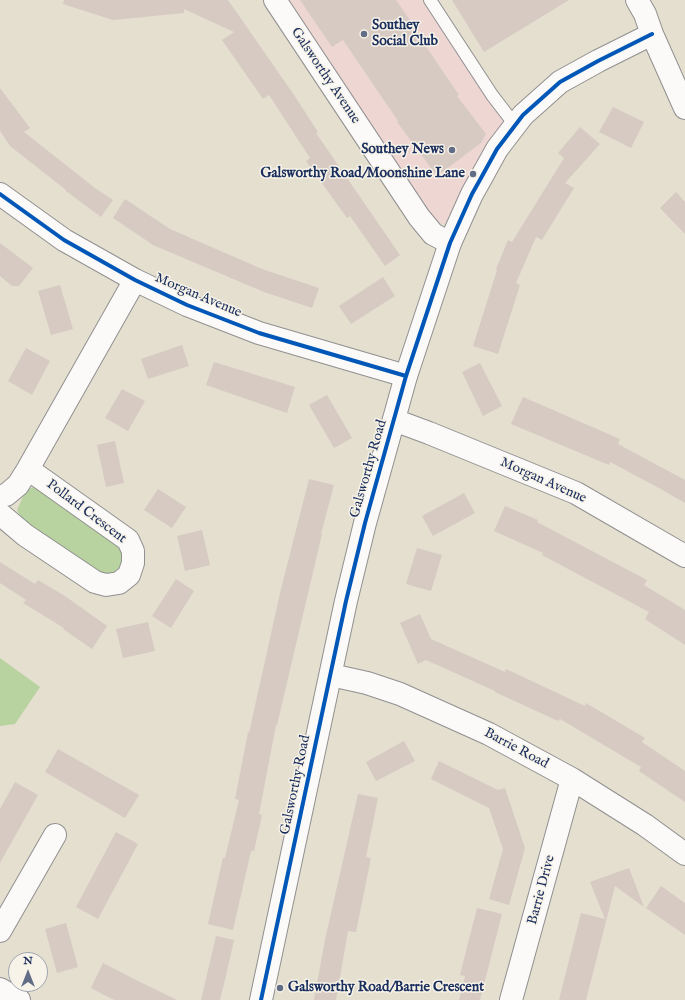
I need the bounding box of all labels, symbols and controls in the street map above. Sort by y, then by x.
place label: Southey Social Club [372,18,438,50]
street label: Galsworthy Avenue [287,25,363,127]
marker: Southey Social Club [359,29,369,39]
place label: Southey News [361,142,444,158]
marker: Southey News [447,145,457,155]
place label: Galsworthy Road/Moonshine Lane [260,166,465,182]
marker: Galsworthy Road/Moonshine Lane [468,169,478,179]
street label: Morgan Avenue [152,270,244,322]
street label: Galsworthy Road [347,418,391,520]
street label: Morgan Avenue [497,454,589,508]
street label: Pollard Crescent [43,476,129,548]
street label: Barrie Road [481,725,551,773]
street label: Galsworthy Road [277,734,315,836]
street label: Barrie Drive [525,853,559,927]
north arrow [8,952,48,992]
text: N [23,954,33,968]
place label: Galsworthy Road/Barrie Crescent [288,980,484,996]
marker: Galsworthy Road/Barrie Crescent [275,983,285,993]

